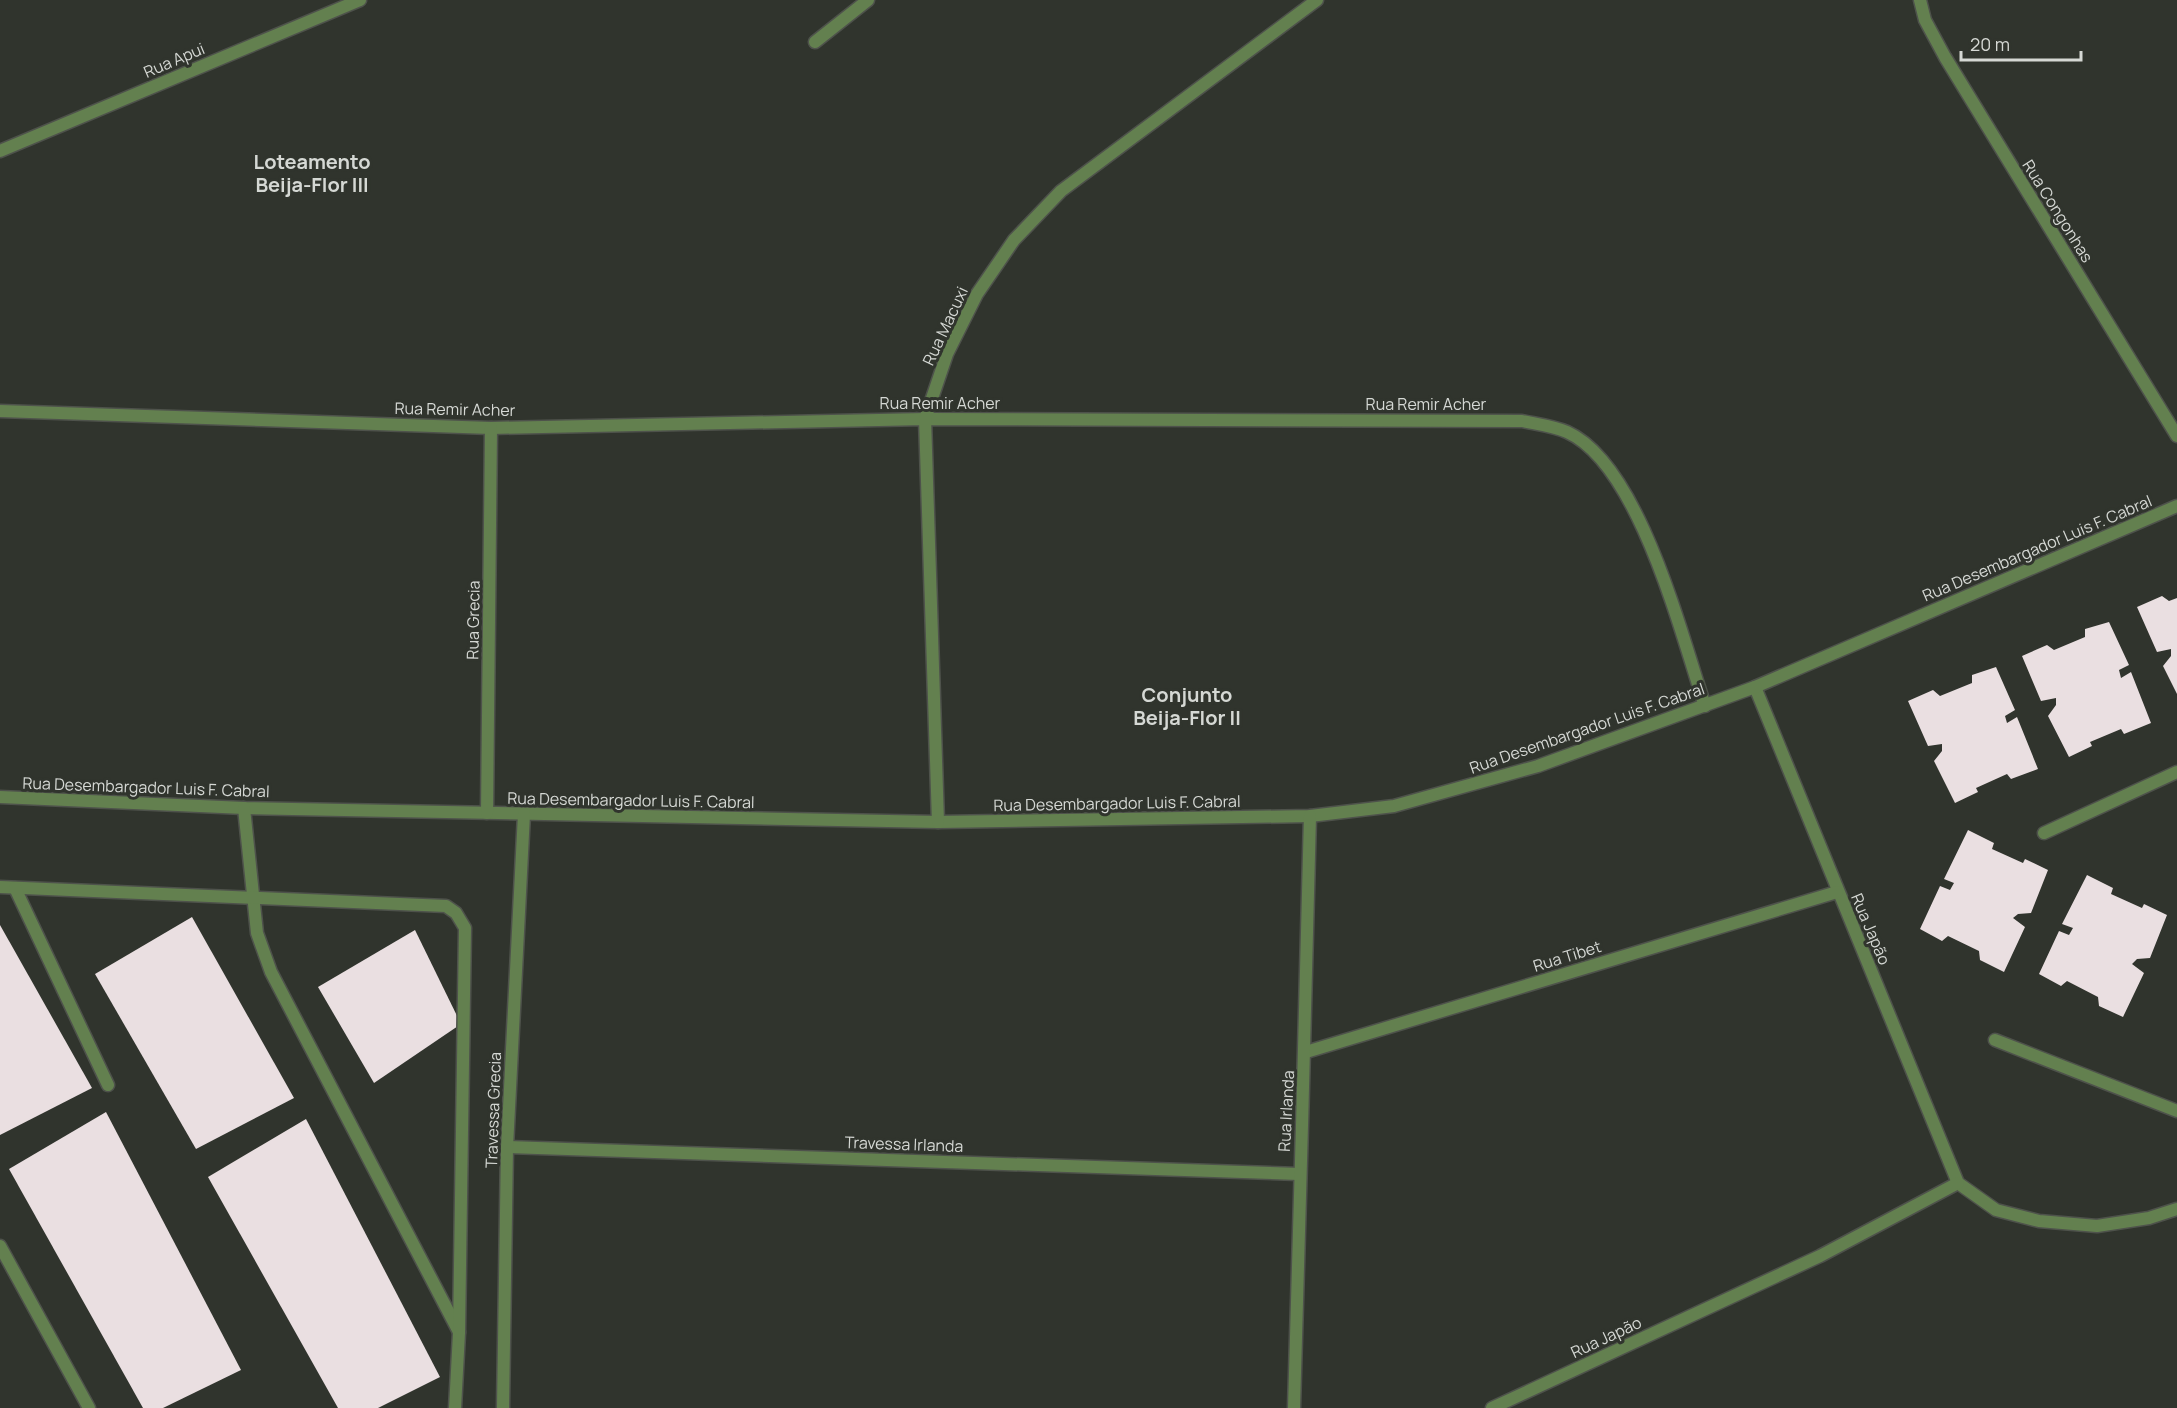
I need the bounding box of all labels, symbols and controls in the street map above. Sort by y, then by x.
scale bar [1961,24,2081,62]
text: 20 m [1970,32,2010,56]
street label: Rua Apui [140,37,208,83]
district label: Loteamento Beija-Flor III [253,148,371,198]
street label: Rua Congonhas [2018,155,2098,267]
street label: Rua Macuxi [917,283,973,369]
street label: Rua Remir Acher [880,392,1001,414]
street label: Rua Remir Acher [1366,393,1487,415]
street label: Rua Remir Acher [394,397,516,421]
street label: Rua Desembargador Luis F. Cabral [1919,490,2155,606]
street label: Rua Grecia [461,580,485,660]
street label: Rua Desembargador Luis F. Cabral [1467,677,1707,779]
district label: Conjunto Beija-Flor II [1133,681,1241,731]
street label: Rua Desembargador Luis F. Cabral [22,772,270,802]
street label: Rua Desembargador Luis F. Cabral [507,787,755,813]
street label: Rua Desembargador Luis F. Cabral [993,790,1241,816]
street label: Rua Japão [1846,890,1896,968]
street label: Rua Tibet [1530,935,1604,977]
street label: Travessa Grecia [480,1052,506,1168]
street label: Rua Irlanda [1273,1070,1299,1152]
street label: Travessa Irlanda [844,1131,964,1157]
street label: Rua Japão [1567,1311,1645,1363]

